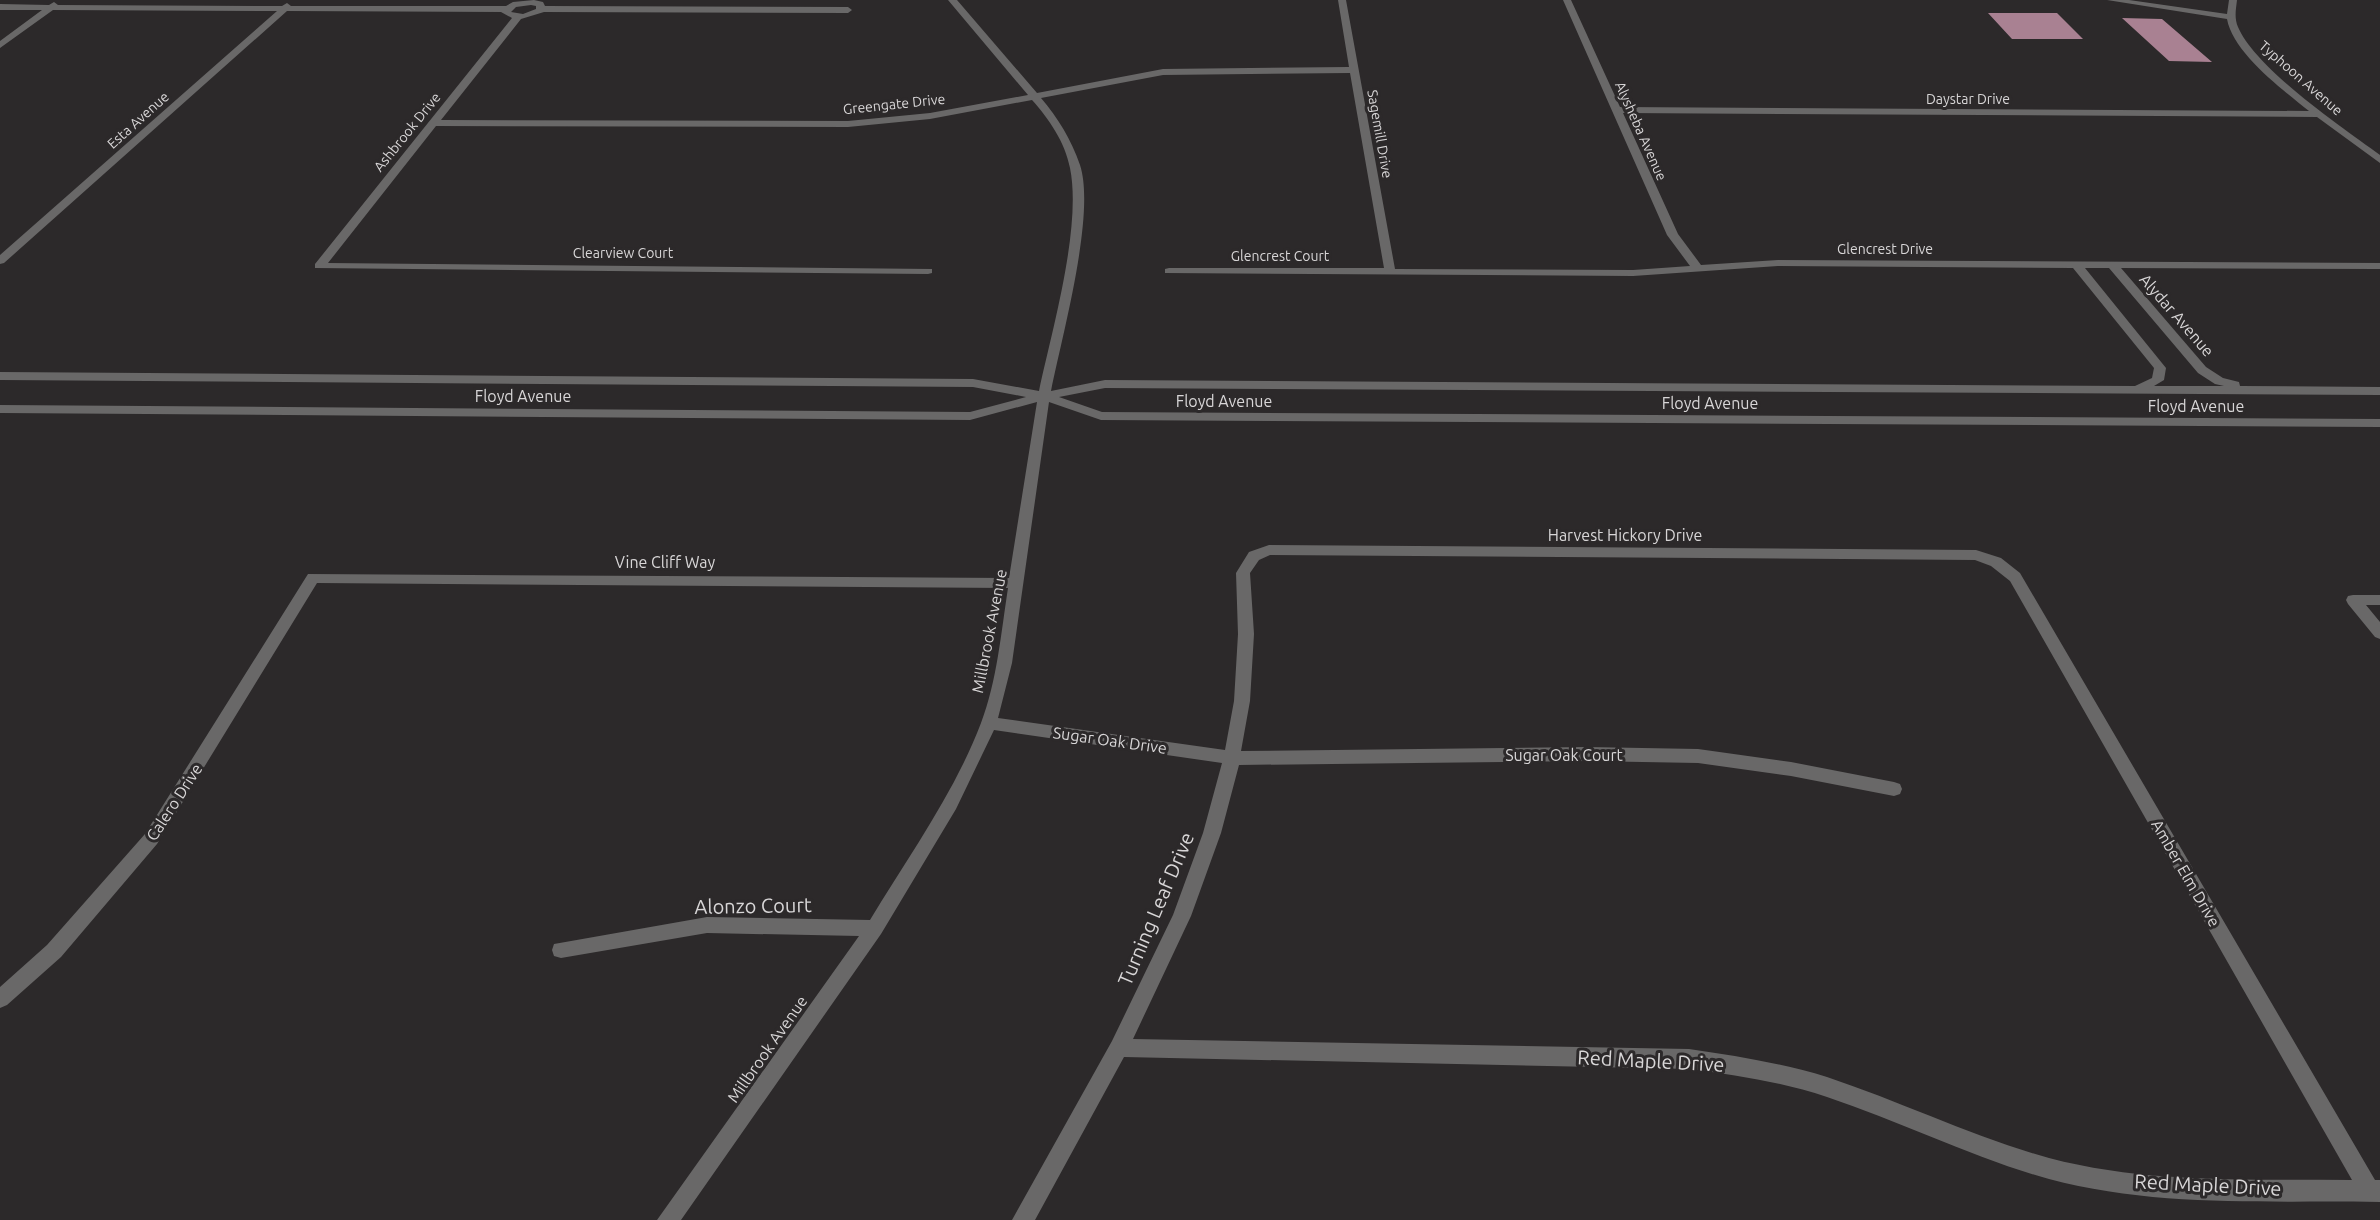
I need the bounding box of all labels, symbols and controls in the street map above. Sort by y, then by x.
street label: Typhoon Avenue [2256,37,2346,119]
street label: Alysheba Avenue [1612,79,1670,183]
street label: Esta Avenue [104,88,172,152]
street label: Ashbrook Drive [370,89,444,175]
street label: Sagemill Drive [1364,89,1396,179]
street label: Greengate Drive [842,91,946,117]
street label: Daystar Drive [1926,91,2010,107]
street label: Glencrest Drive [1837,241,1933,257]
street label: Clearview Court [573,245,674,261]
street label: Glencrest Court [1231,248,1330,264]
street label: Alydar Avenue [2136,270,2218,360]
street label: Floyd Avenue [475,387,571,405]
street label: Floyd Avenue [1176,392,1272,410]
street label: Floyd Avenue [1662,394,1758,412]
street label: Floyd Avenue [2148,397,2244,415]
street label: Harvest Hickory Drive [1548,526,1702,544]
street label: Vine Cliff Way [615,553,715,571]
street label: Millbrook Avenue [968,567,1010,695]
street label: Sugar Oak Drive [1052,723,1168,757]
street label: Sugar Oak Court [1505,746,1624,764]
street label: Calero Drive [142,760,206,844]
street label: Amber Elm Drive [2148,816,2224,930]
street label: Turning Leaf Drive [1113,829,1198,989]
street label: Alonzo Court [694,893,812,918]
street label: Millbrook Avenue [724,992,810,1106]
street label: Red Maple Drive [1577,1045,1725,1076]
street label: Red Maple Drive [2134,1169,2282,1200]

